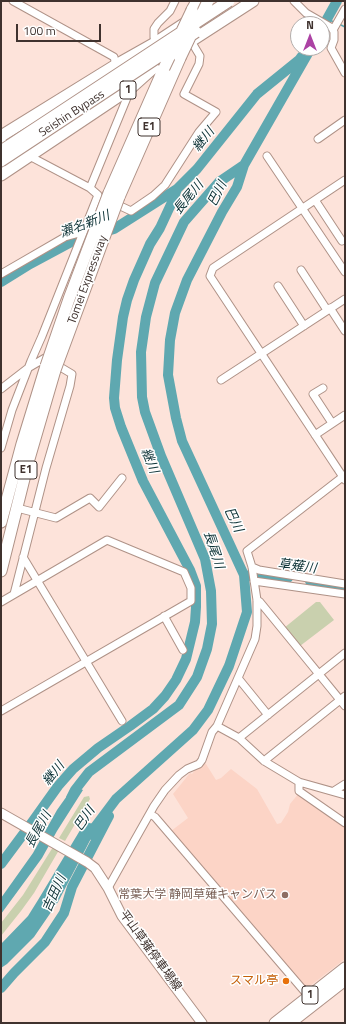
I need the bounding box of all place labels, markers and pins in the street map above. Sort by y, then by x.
place label: 常葉大学 静岡草薙キャンパス [118,888,277,902]
marker: 常葉大学 静岡草薙キャンパス [280,890,290,900]
place label: スマル亭 [230,974,278,988]
marker: スマル亭 [281,976,291,986]

